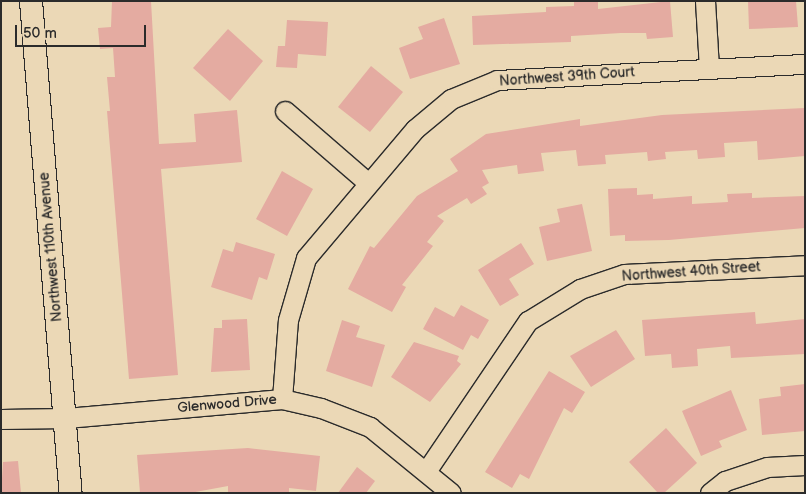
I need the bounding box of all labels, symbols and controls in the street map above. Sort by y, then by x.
scale bar [18,15,149,47]
text: 50 m [23,24,57,43]
street label: Northwest 39th Court [499,64,635,90]
street label: Northwest 110th Avenue [36,172,66,322]
street label: Northwest 40th Street [621,259,761,285]
street label: Glenwood Drive [177,391,277,417]

